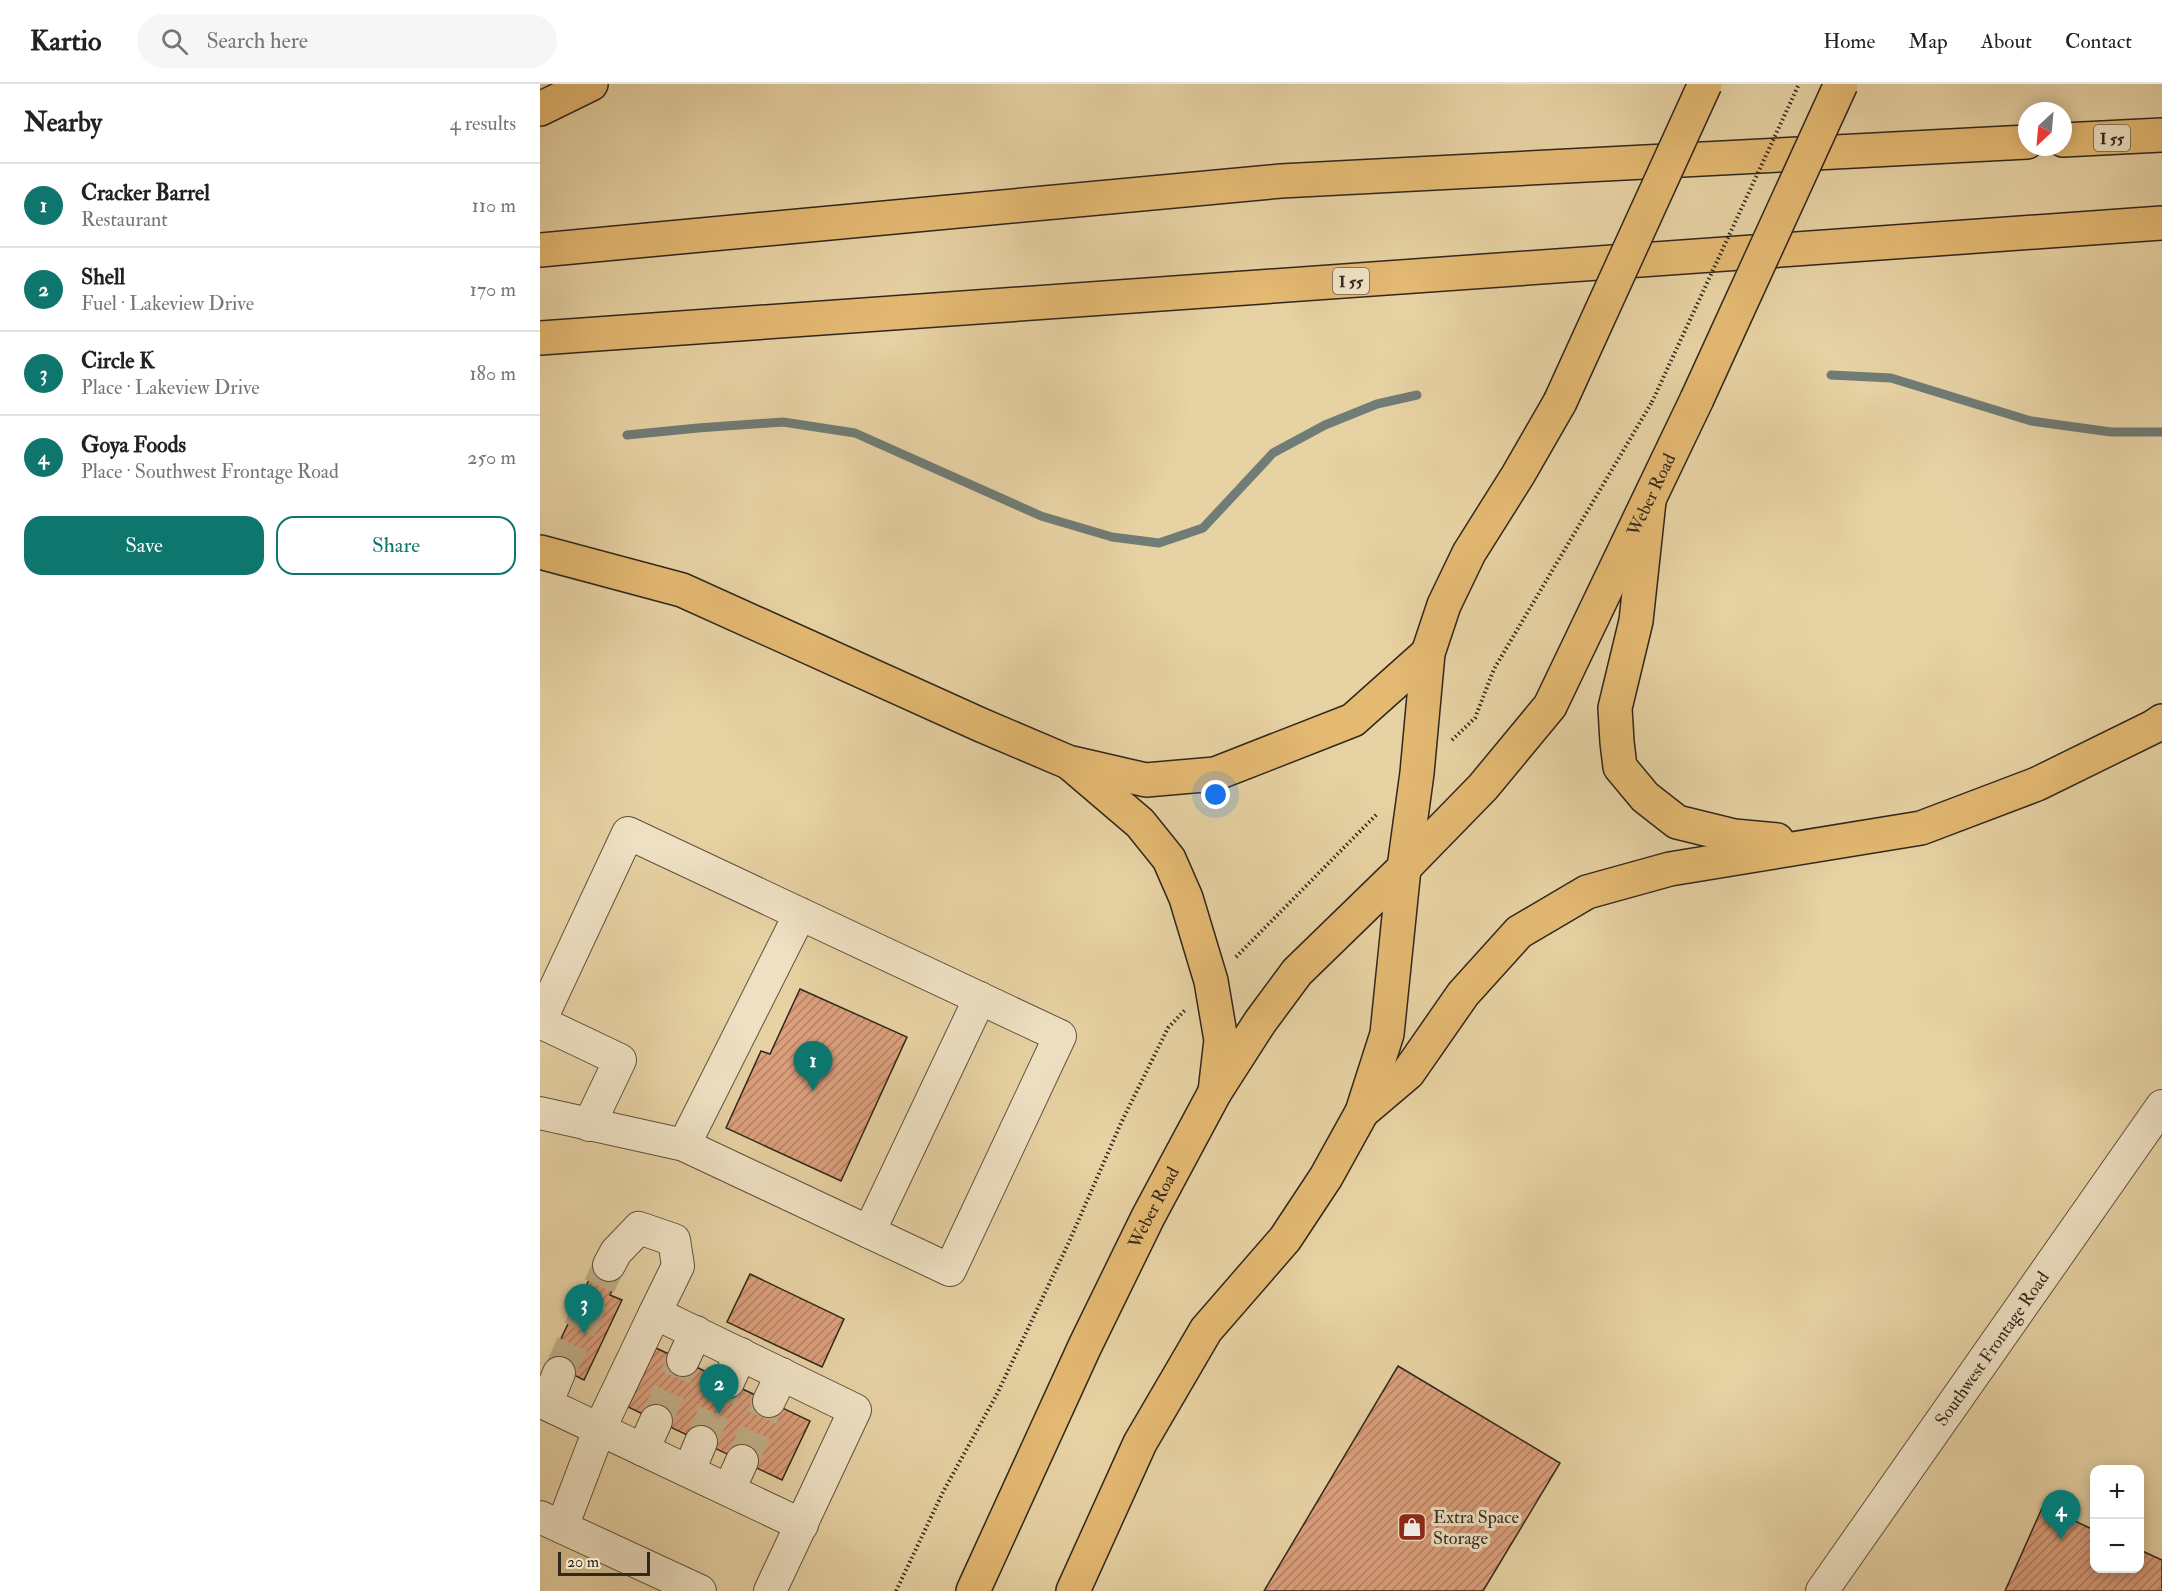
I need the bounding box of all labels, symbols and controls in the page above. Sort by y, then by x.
search box [137,14,557,68]
text: Kartio [30,24,101,59]
icon: search [158,25,191,58]
text: Search here [206,27,308,55]
text: Home [1823,28,1875,55]
text: Map [1908,28,1948,55]
text: About [1981,28,2032,55]
text: Contact [2065,28,2132,55]
north arrow [2018,102,2072,156]
text: Nearby [24,107,102,139]
text: 4 results [450,111,516,136]
road number: I 55 [2094,125,2130,151]
text: Cracker Barrel [81,179,210,207]
text: 1 [40,193,47,218]
text: 110 m [472,193,516,218]
text: Restaurant [81,207,168,232]
text: Shell [81,263,125,291]
road number: I 55 [1333,268,1369,294]
text: 2 [38,277,49,302]
text: 170 m [470,277,516,302]
text: Fuel · Lakeview Drive [81,291,254,316]
text: Circle K [81,347,155,375]
text: 3 [40,361,47,386]
text: 180 m [469,361,516,386]
text: Place · Lakeview Drive [81,375,260,400]
text: Goya Foods [81,431,186,459]
text: 4 [38,445,49,470]
text: 250 m [467,445,516,470]
street label: Weber Road [1622,450,1681,541]
text: Place · Southwest Frontage Road [81,459,339,484]
button: Save [24,516,264,575]
button: Share [276,516,516,575]
your location [1201,780,1230,809]
pin: 1 [794,1042,832,1091]
street label: Weber Road [1123,1163,1185,1253]
street label: Southwest Frontage Road [1930,1267,2055,1431]
pin: 3 [564,1284,603,1334]
pin: 2 [700,1364,738,1414]
map controls [2090,1465,2144,1573]
button: + [2090,1465,2144,1519]
pin: 4 [2042,1490,2080,1540]
place label: Extra Space Storage [1433,1506,1519,1550]
shop icon: Extra Space Storage [1396,1511,1428,1543]
button: − [2090,1519,2144,1573]
scale bar [558,1549,650,1576]
text: 20 m [567,1552,599,1572]

